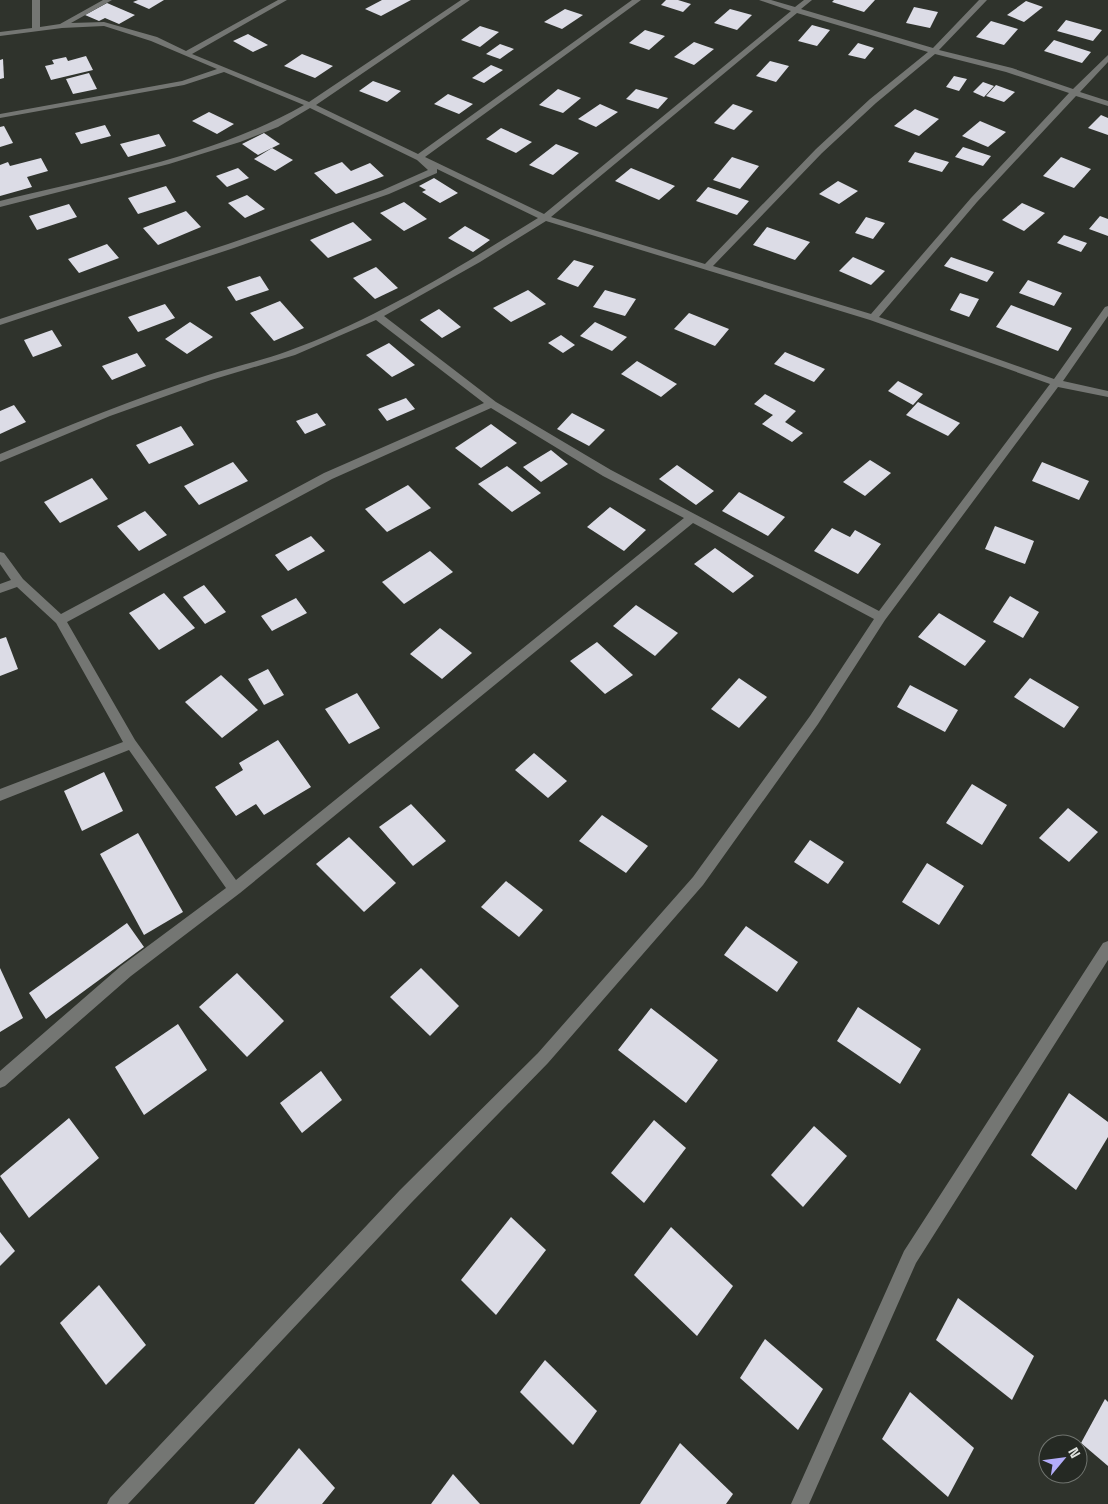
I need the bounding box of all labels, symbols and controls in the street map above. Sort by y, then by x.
north arrow [1038,1434,1088,1484]
text: N [1064,1444,1085,1461]

